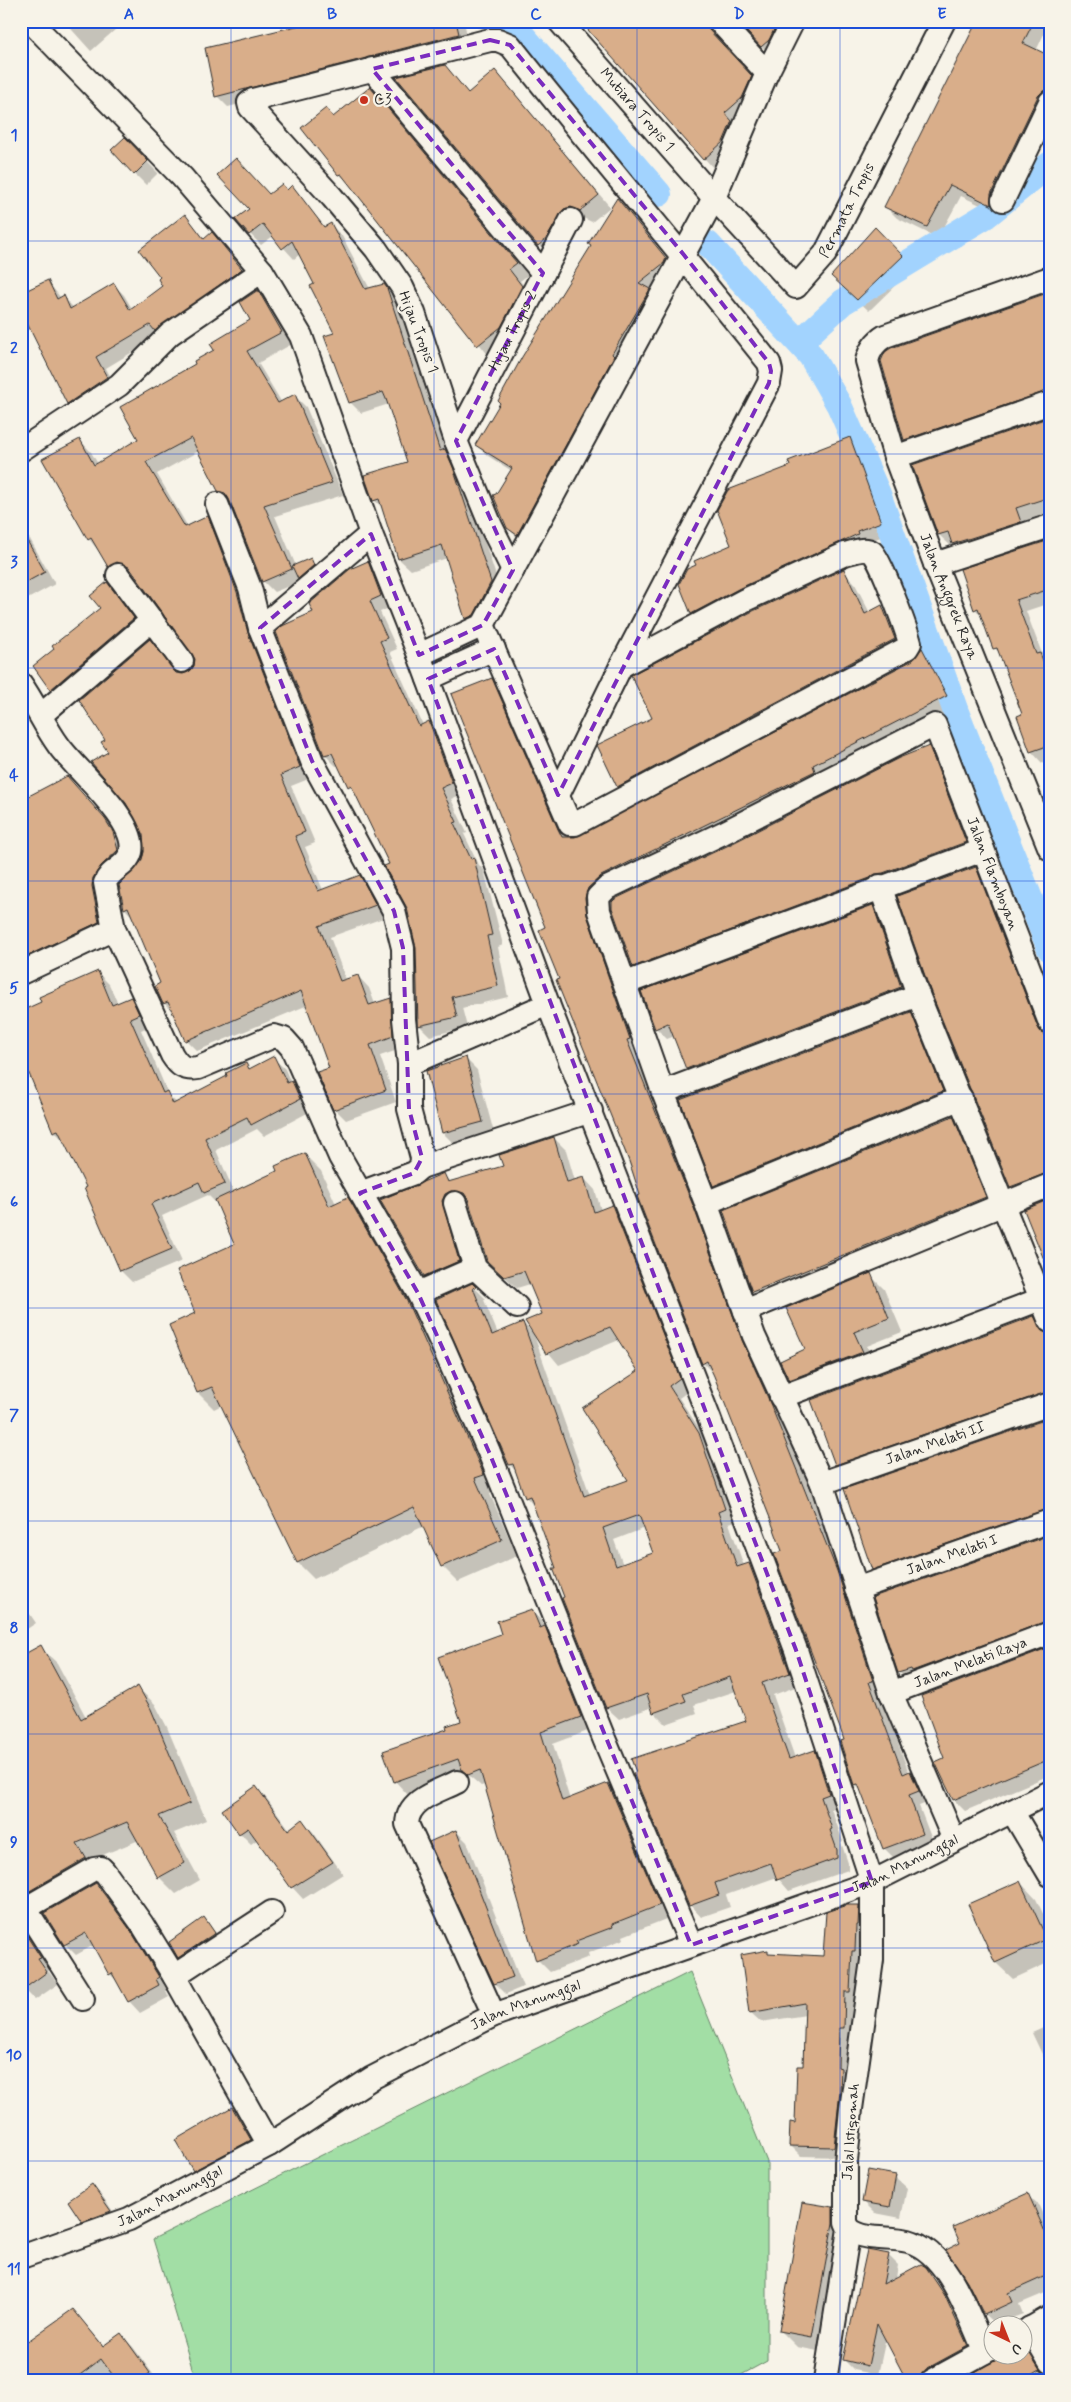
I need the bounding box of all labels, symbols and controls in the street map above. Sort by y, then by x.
text: A [124,4,134,25]
text: B [327,4,337,25]
text: C [530,4,542,25]
text: D [733,4,745,25]
text: E [937,4,947,25]
street label: Mutiara Tropis 1 [595,64,679,156]
place label: C3 [374,90,392,110]
marker: C3 [358,94,370,106]
text: 1 [10,125,18,146]
street label: Permata Tropis [815,159,880,262]
street label: Hijau Tropis 1 [393,288,443,376]
street label: Hijau Tropis 2 [484,288,542,374]
text: 2 [10,338,18,359]
street label: Jalan Anggrek Raya [914,530,983,664]
text: 3 [10,552,18,573]
text: 4 [9,765,19,786]
street label: Jalan Flamboyan [961,814,1024,934]
text: 5 [9,978,19,999]
text: 6 [10,1192,18,1213]
text: 7 [9,1405,19,1426]
street label: Jalan Melati II [883,1417,988,1470]
street label: Jalan Melati I [904,1530,1001,1581]
text: 8 [9,1618,19,1639]
street label: Jalan Melati Raya [911,1633,1030,1693]
street label: Jalan Manunggal [849,1830,962,1898]
text: 9 [10,1832,18,1853]
street label: Jalan Manunggal [467,1975,583,2035]
text: 10 [6,2045,22,2066]
street label: Jalal Istiqomah [838,2083,864,2181]
street label: Jalan Manunggal [115,2161,226,2232]
text: 11 [7,2259,21,2280]
north arrow [984,2314,1034,2364]
text: U [1007,2339,1026,2358]

